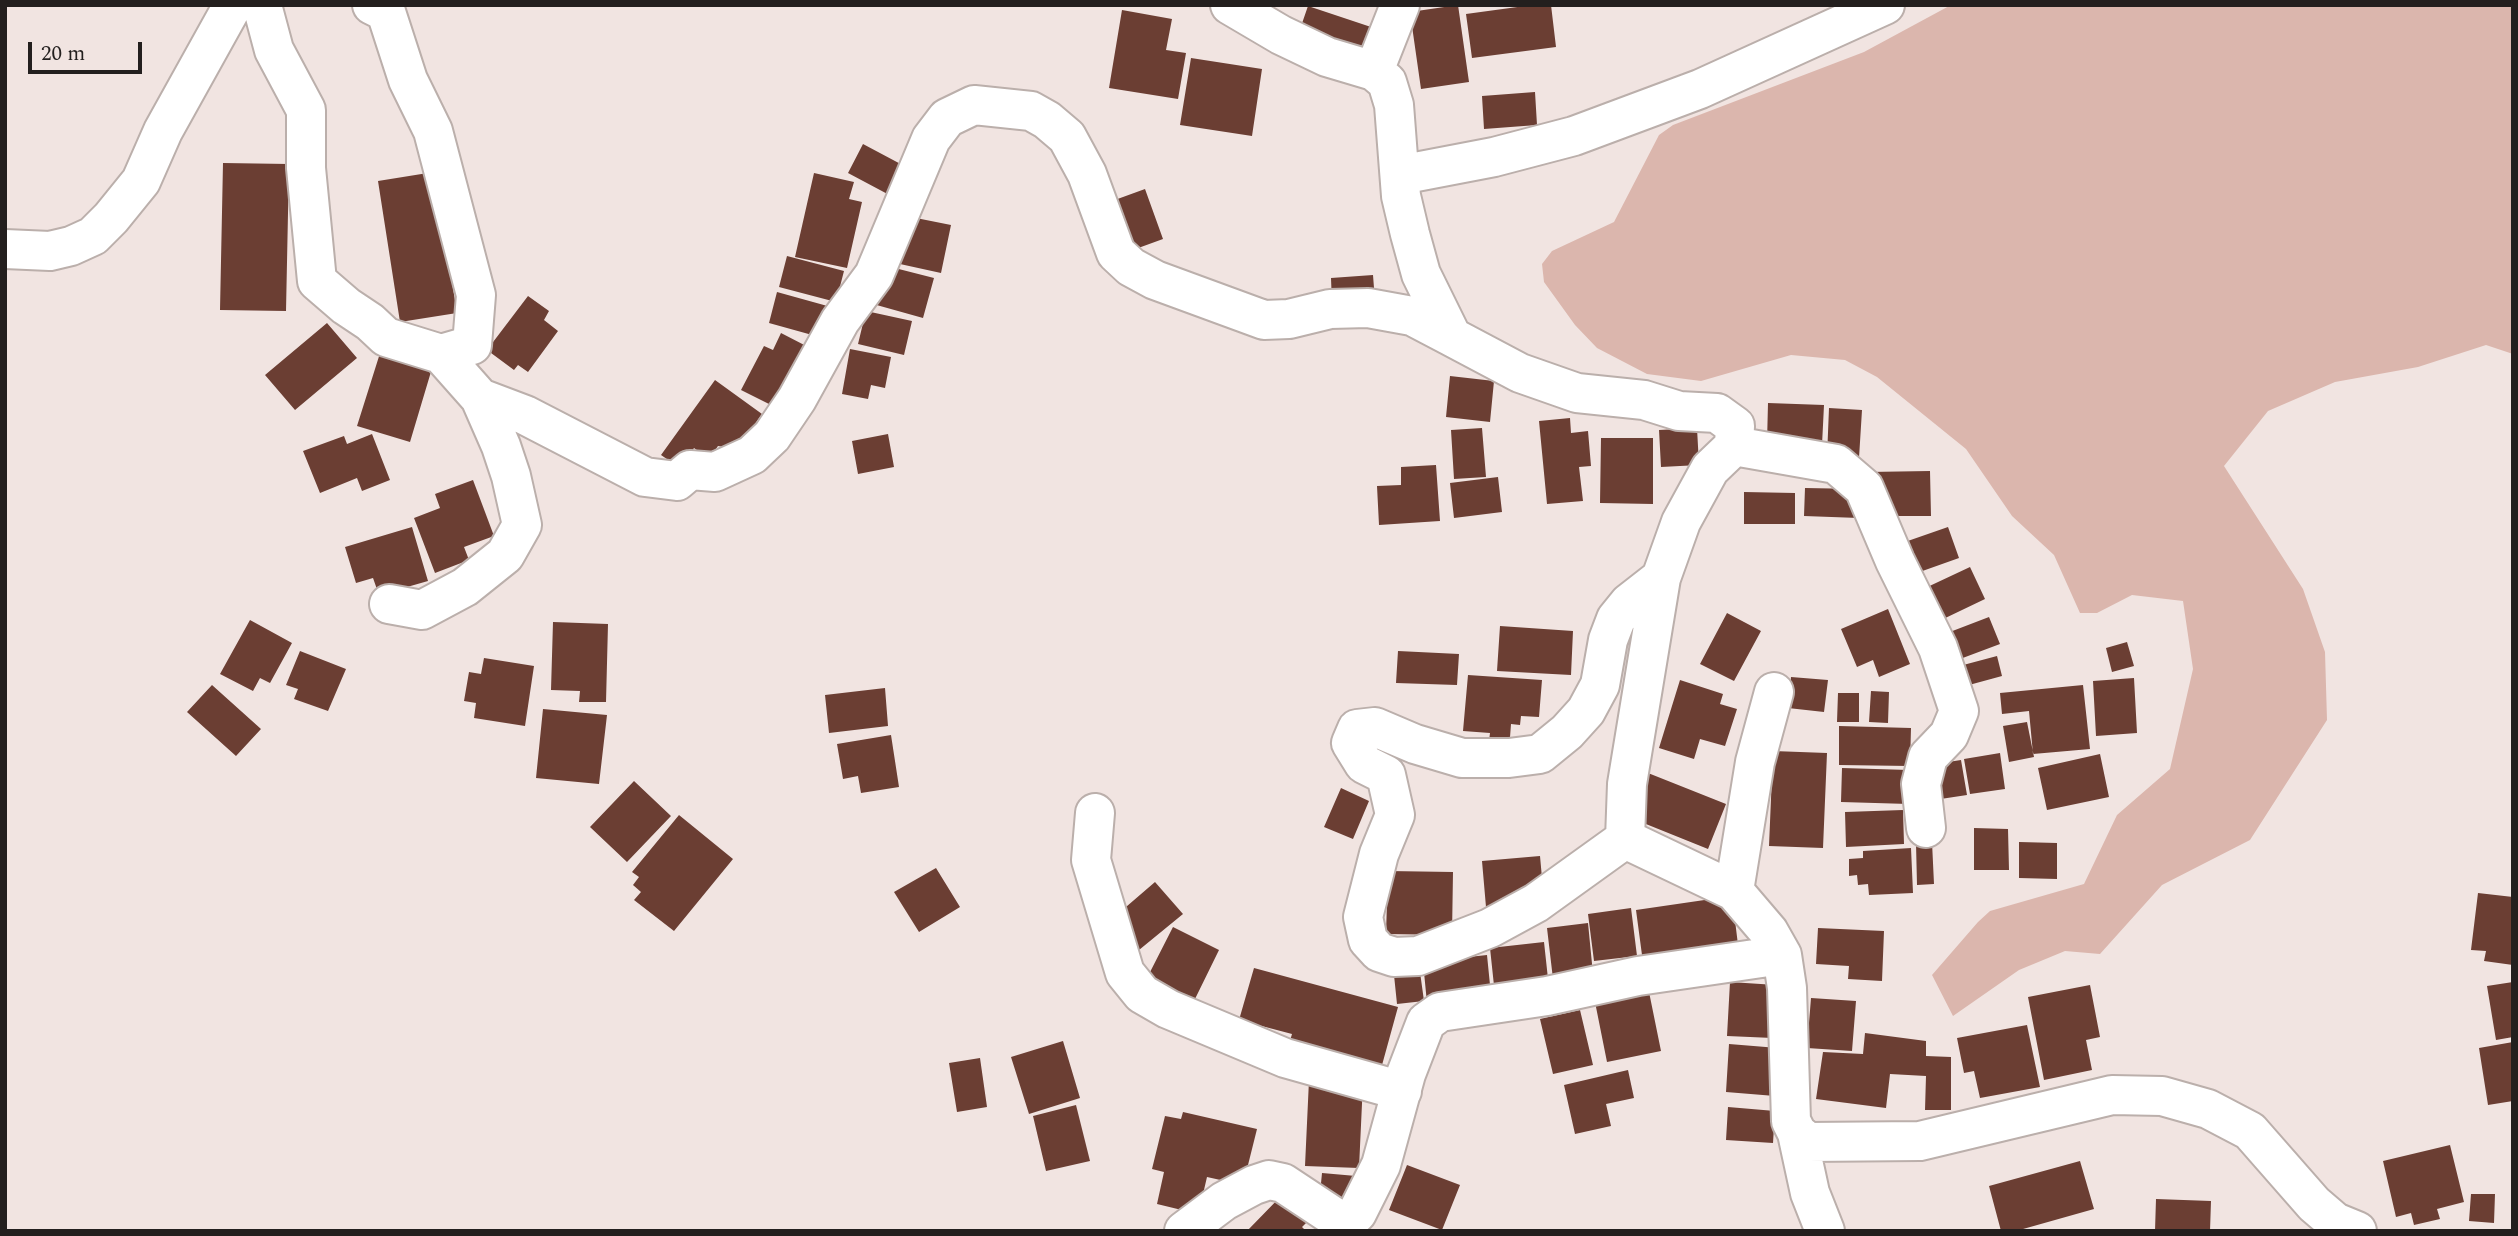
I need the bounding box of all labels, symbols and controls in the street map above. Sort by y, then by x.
scale bar [32,28,145,72]
text: 20 m [41,38,85,70]

